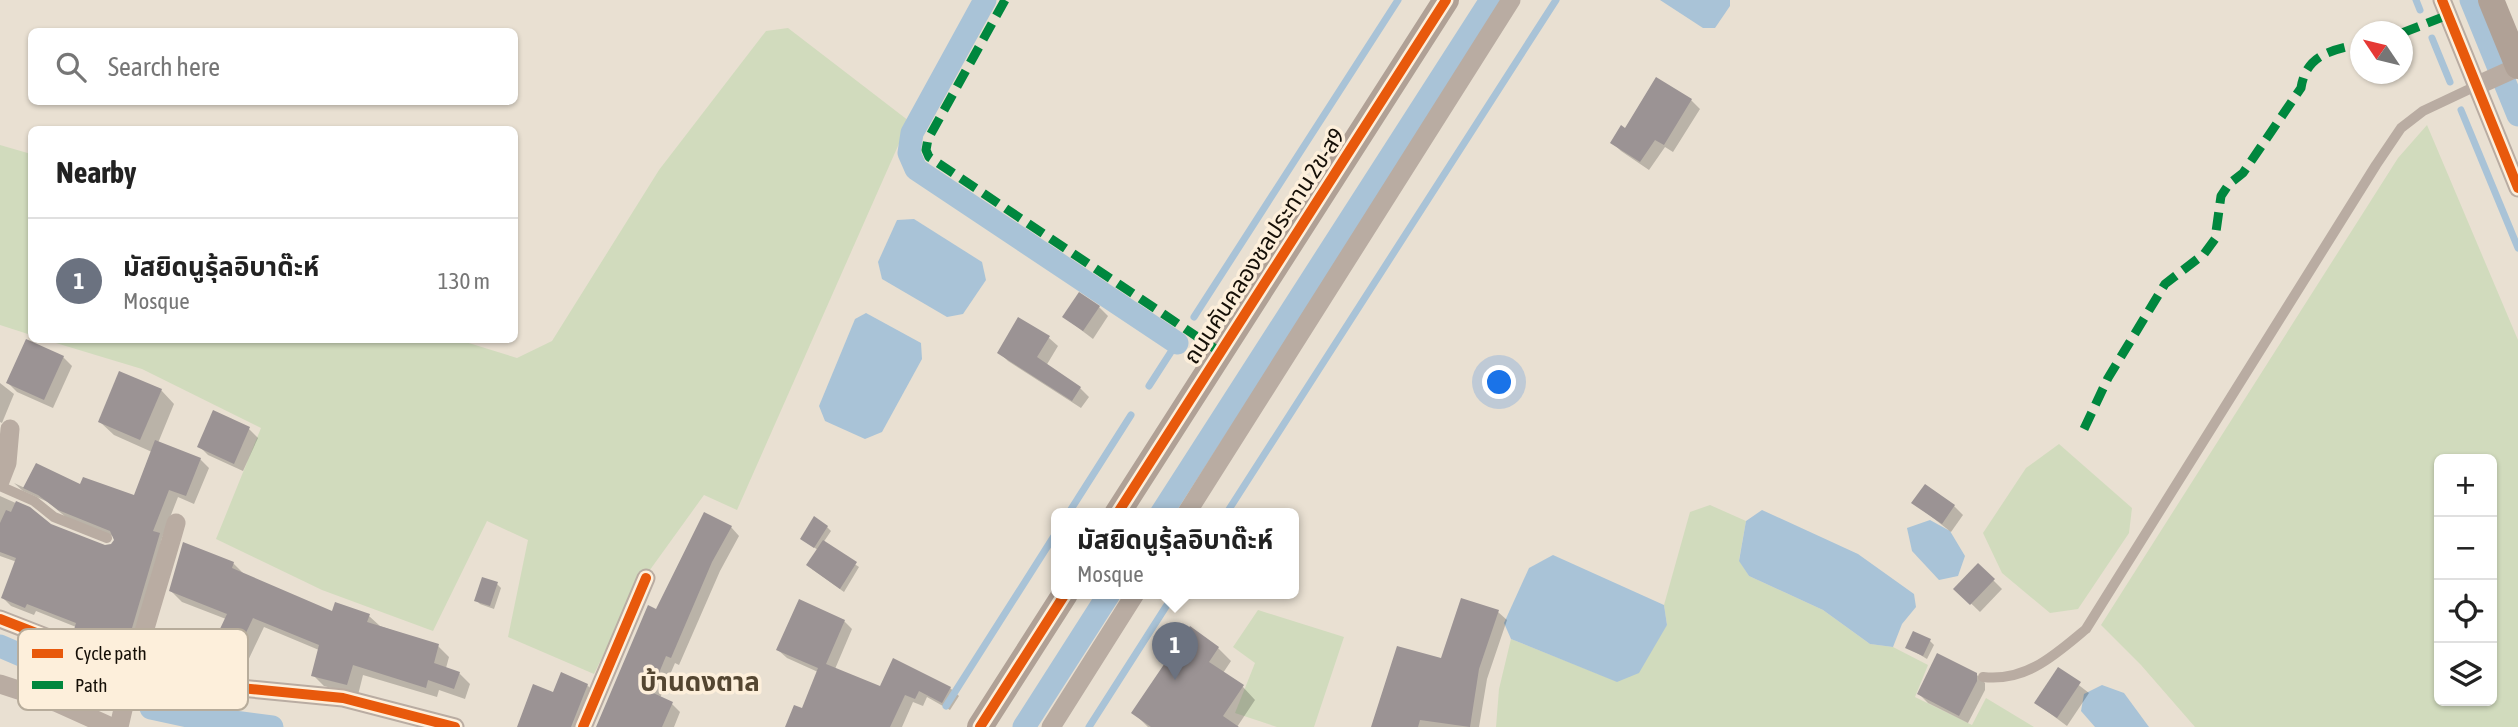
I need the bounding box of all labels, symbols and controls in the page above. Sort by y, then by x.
north arrow [2350,21,2413,84]
search box [28,28,518,105]
icon: search [52,48,90,86]
text: Search here [108,52,220,82]
street label: ถนนคันคลองชลประทาน 2ข-ส9 [1178,123,1350,369]
text: Nearby [56,155,136,189]
text: มัสยิดนูรุ้ลอิบาด๊ะห์ [123,252,319,282]
text: 1 [74,268,84,294]
text: 130 m [438,268,490,294]
text: Mosque [123,288,190,314]
your location [1482,365,1516,399]
map controls [2434,454,2497,706]
button: + [2434,454,2497,517]
popup [1051,508,1299,599]
button: − [2434,517,2497,580]
text: มัสยิดนูรุ้ลอิบาด๊ะห์ [1077,525,1273,555]
text: Mosque [1077,561,1144,587]
button: locate [2434,580,2497,643]
pin: 1 [1152,622,1198,680]
legend [18,629,248,710]
text: Cycle path [75,642,147,664]
button: layers [2434,643,2497,706]
district label: บ้านดงตาล [640,667,760,697]
text: Path [75,674,107,696]

